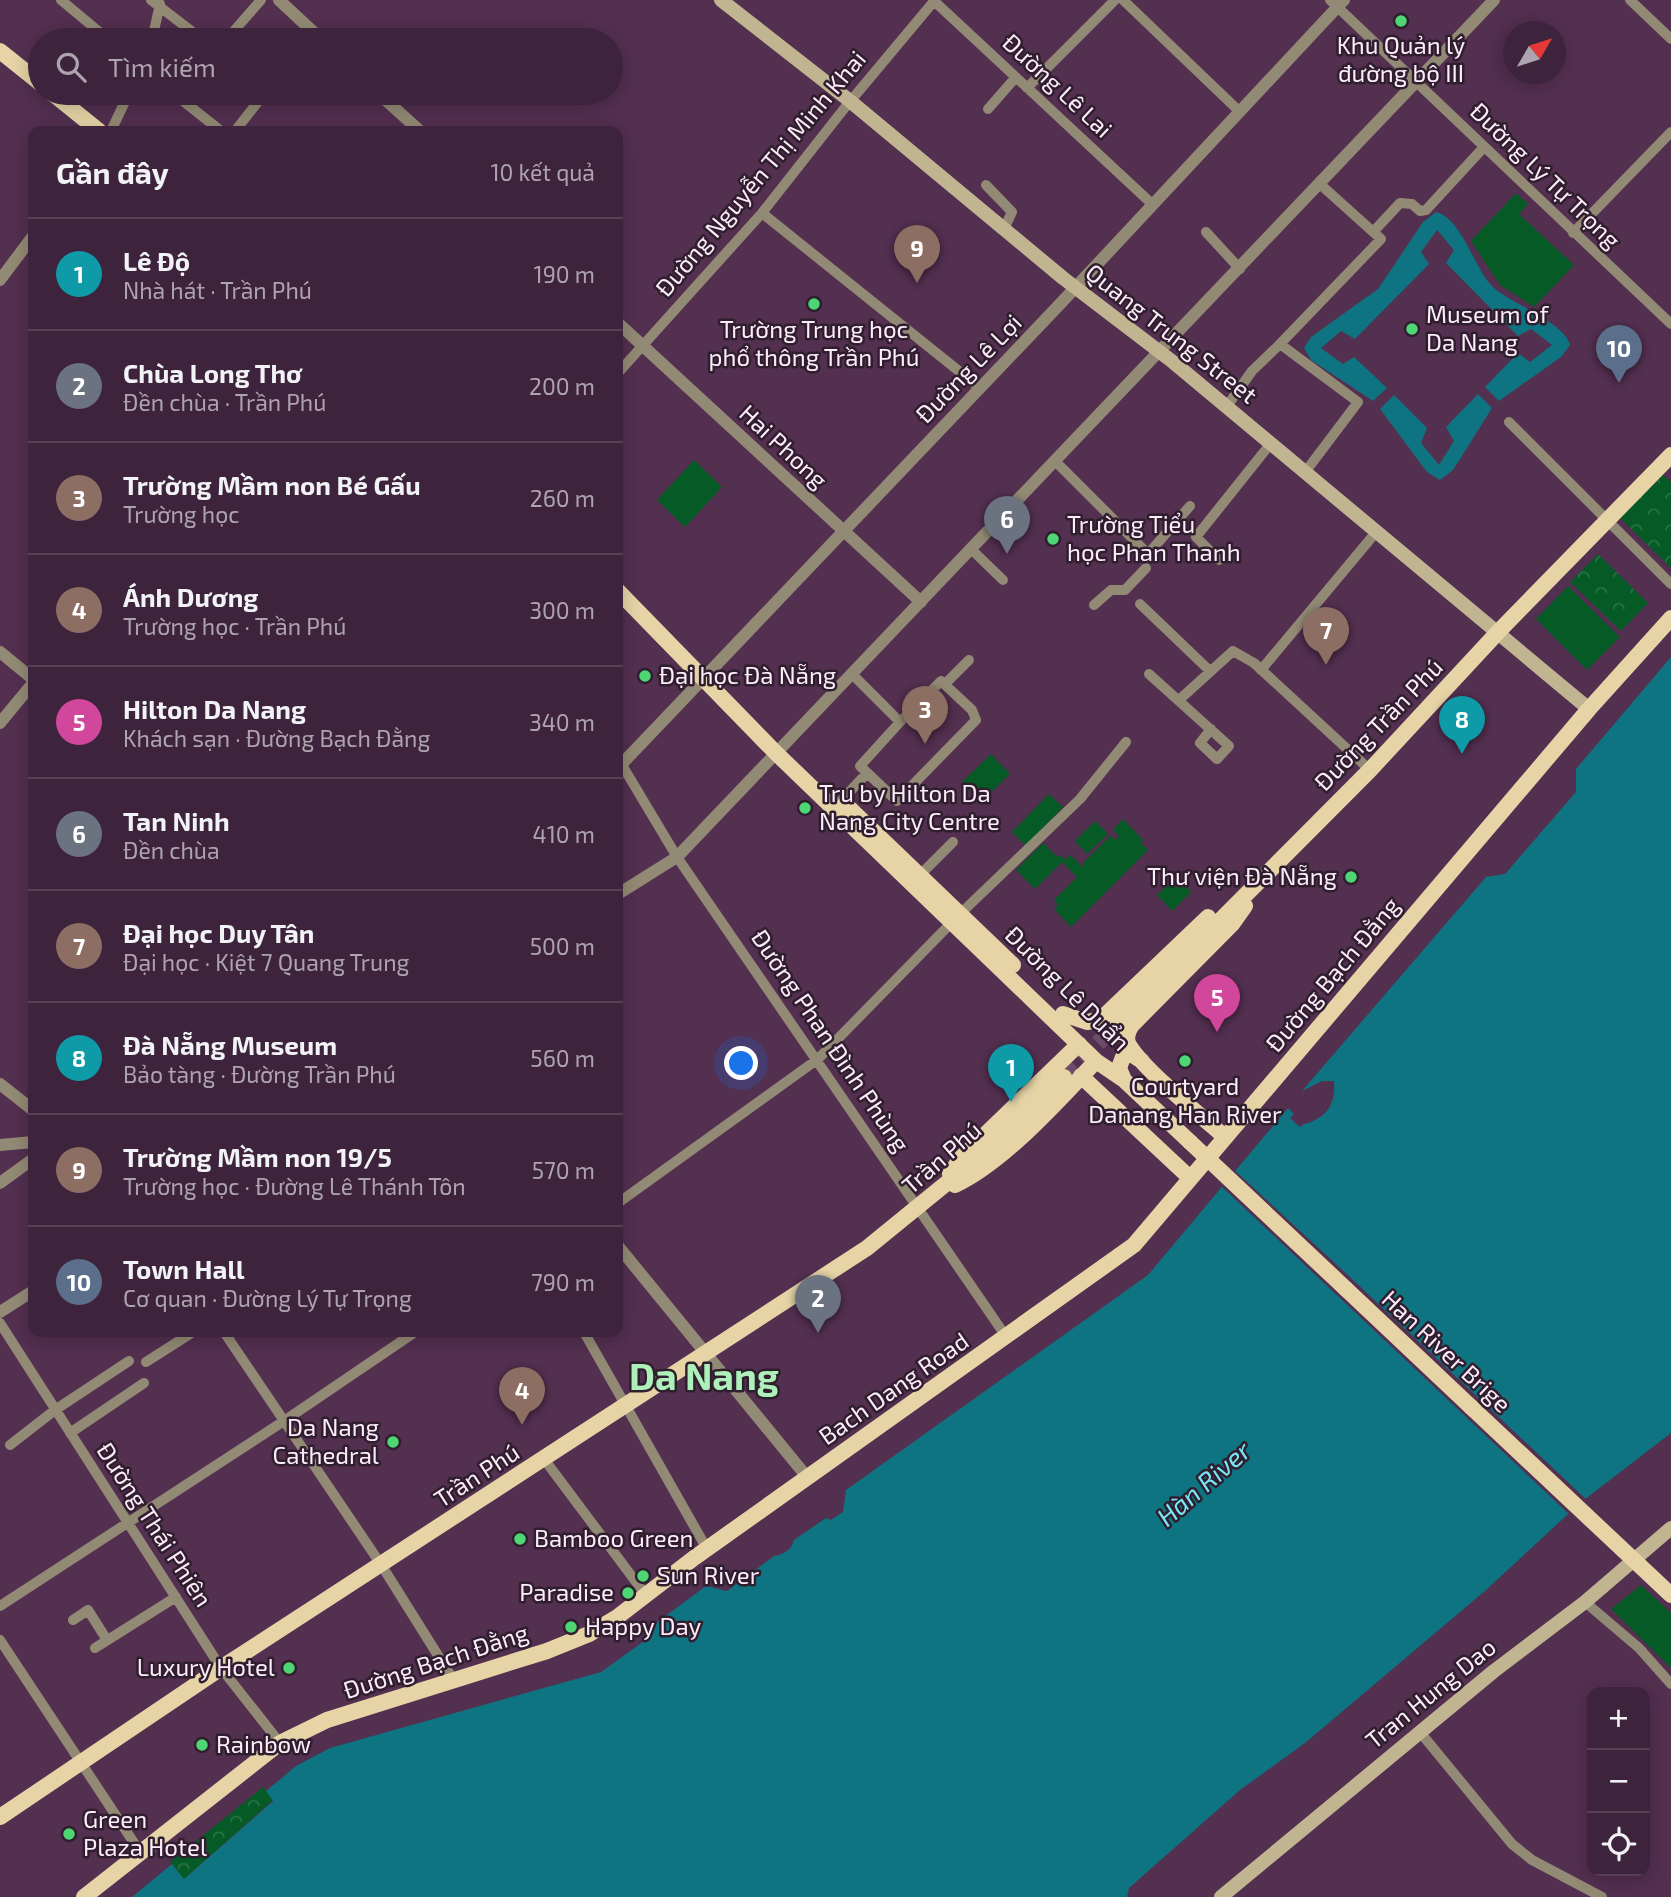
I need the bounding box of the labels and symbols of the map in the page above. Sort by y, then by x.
marker: Khu Quản lý đường bộ III [1393,13,1409,29]
north arrow [1503,21,1566,84]
street label: Đường Lê Lai [997,27,1119,143]
place label: Khu Quản lý đường bộ III [1337,30,1466,87]
street label: Đường Nguyễn Thị Minh Khai [649,44,871,302]
street label: Đường Lý Tự Trọng [1465,96,1627,254]
pin: 9 [894,225,940,283]
street label: Quang Trung Street [1080,257,1263,409]
marker: Trường Trung học phổ thông Trần Phú [806,296,822,312]
place label: Museum of Da Nang [1426,299,1549,356]
street label: Đường Lê Lợi [909,308,1027,428]
place label: Trường Trung học phổ thông Trần Phú [709,314,919,371]
marker: Museum of Da Nang [1404,321,1420,337]
pin: 10 [1596,325,1642,383]
street label: Hai Phong [734,398,834,494]
pin: 6 [984,496,1030,554]
place label: Trường Tiểu học Phan Thanh [1067,509,1241,566]
marker: Trường Tiểu học Phan Thanh [1045,531,1061,547]
pin: 7 [1303,607,1349,665]
street label: Đường Trần Phú [1308,652,1448,796]
place label: Đại học Đà Nẵng [659,660,836,689]
marker: Đại học Đà Nẵng [637,668,653,684]
pin: 3 [902,686,948,744]
pin: 8 [1439,696,1485,754]
place label: Tru by Hilton Da Nang City Centre [819,778,1000,835]
marker: Tru by Hilton Da Nang City Centre [797,800,813,816]
place label: Thư viện Đà Nẵng [1147,861,1337,890]
marker: Thư viện Đà Nẵng [1343,869,1359,885]
street label: Đường Bạch Đằng [1259,891,1405,1057]
street label: Đường Lê Duẩn [1000,920,1136,1056]
street label: Đường Phan Đình Phùng [746,923,917,1157]
pin: 5 [1194,974,1240,1032]
pin: 1 [988,1044,1034,1102]
your location [724,1046,758,1080]
marker: Courtyard Danang Han River [1177,1053,1193,1069]
place label: Courtyard Danang Han River [1088,1071,1282,1128]
street label: Trần Phú [895,1115,987,1199]
pin: 2 [795,1275,841,1333]
street label: Han River Brige [1376,1284,1518,1418]
street label: Bach Dang Road [813,1325,974,1450]
district label: Da Nang [629,1352,779,1398]
pin: 4 [499,1367,545,1425]
place label: Da Nang Cathedral [272,1412,379,1469]
water label: Hàn River [1150,1433,1257,1532]
marker: Da Nang Cathedral [385,1434,401,1450]
street label: Đường Thái Phiên [91,1437,219,1612]
street label: Trần Phú [428,1437,524,1513]
place label: Bamboo Green [534,1523,693,1552]
marker: Bamboo Green [512,1531,528,1547]
place label: Sun River [657,1560,760,1589]
marker: Sun River [635,1568,651,1584]
place label: Paradise [519,1577,614,1606]
marker: Paradise [620,1585,636,1601]
place label: Happy Day [585,1611,702,1640]
street label: Đường Bạch Đằng [339,1617,532,1704]
marker: Happy Day [563,1619,579,1635]
street label: Tran Hung Dao [1359,1632,1501,1754]
place label: Luxury Hotel [137,1652,275,1681]
marker: Luxury Hotel [281,1660,297,1676]
place label: Rainbow [216,1729,311,1758]
marker: Rainbow [194,1737,210,1753]
place label: Green Plaza Hotel [83,1804,207,1861]
marker: Green Plaza Hotel [61,1826,77,1842]

